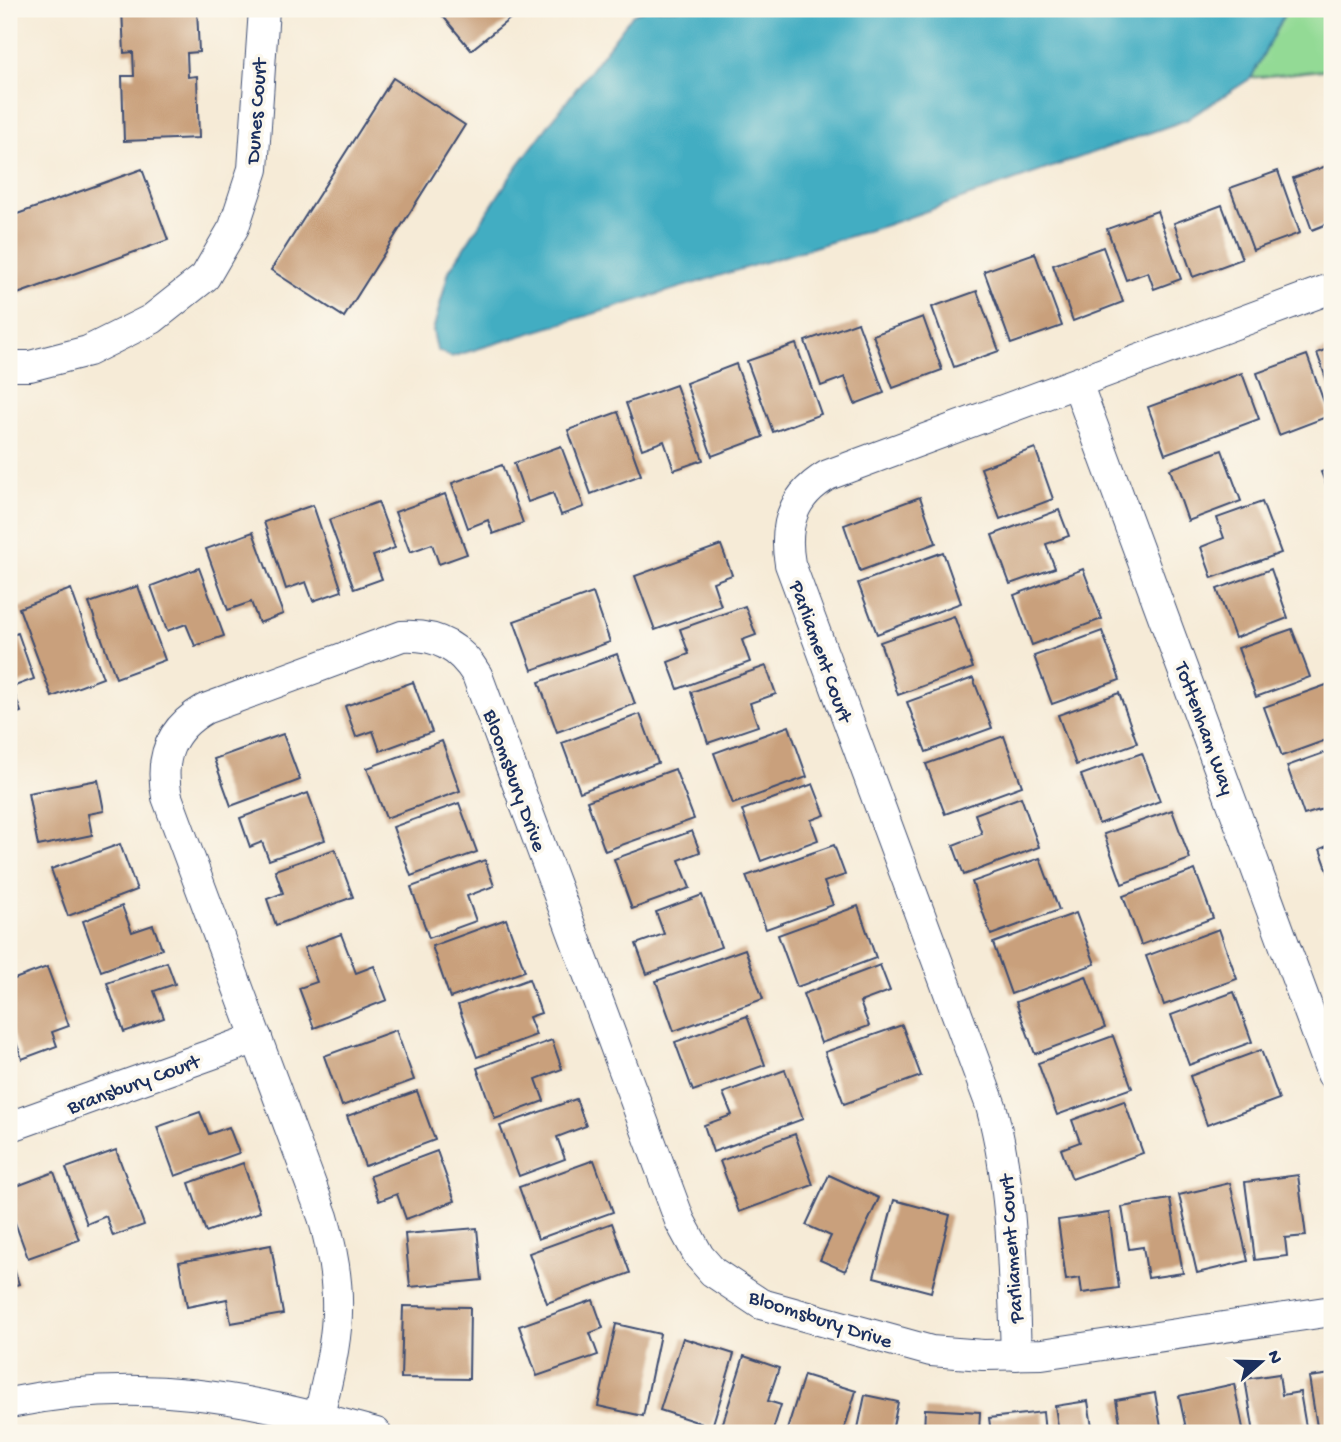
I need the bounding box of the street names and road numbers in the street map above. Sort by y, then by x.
street label: Dunes Court [242,55,275,167]
street label: Parliament Court [781,577,857,729]
street label: Tottenham Way [1167,658,1238,799]
street label: Bloomsbury Drive [475,706,550,857]
street label: Bransbury Court [63,1050,206,1122]
street label: Parliament Court [996,1171,1031,1325]
street label: Bloomsbury Drive [744,1286,896,1357]

